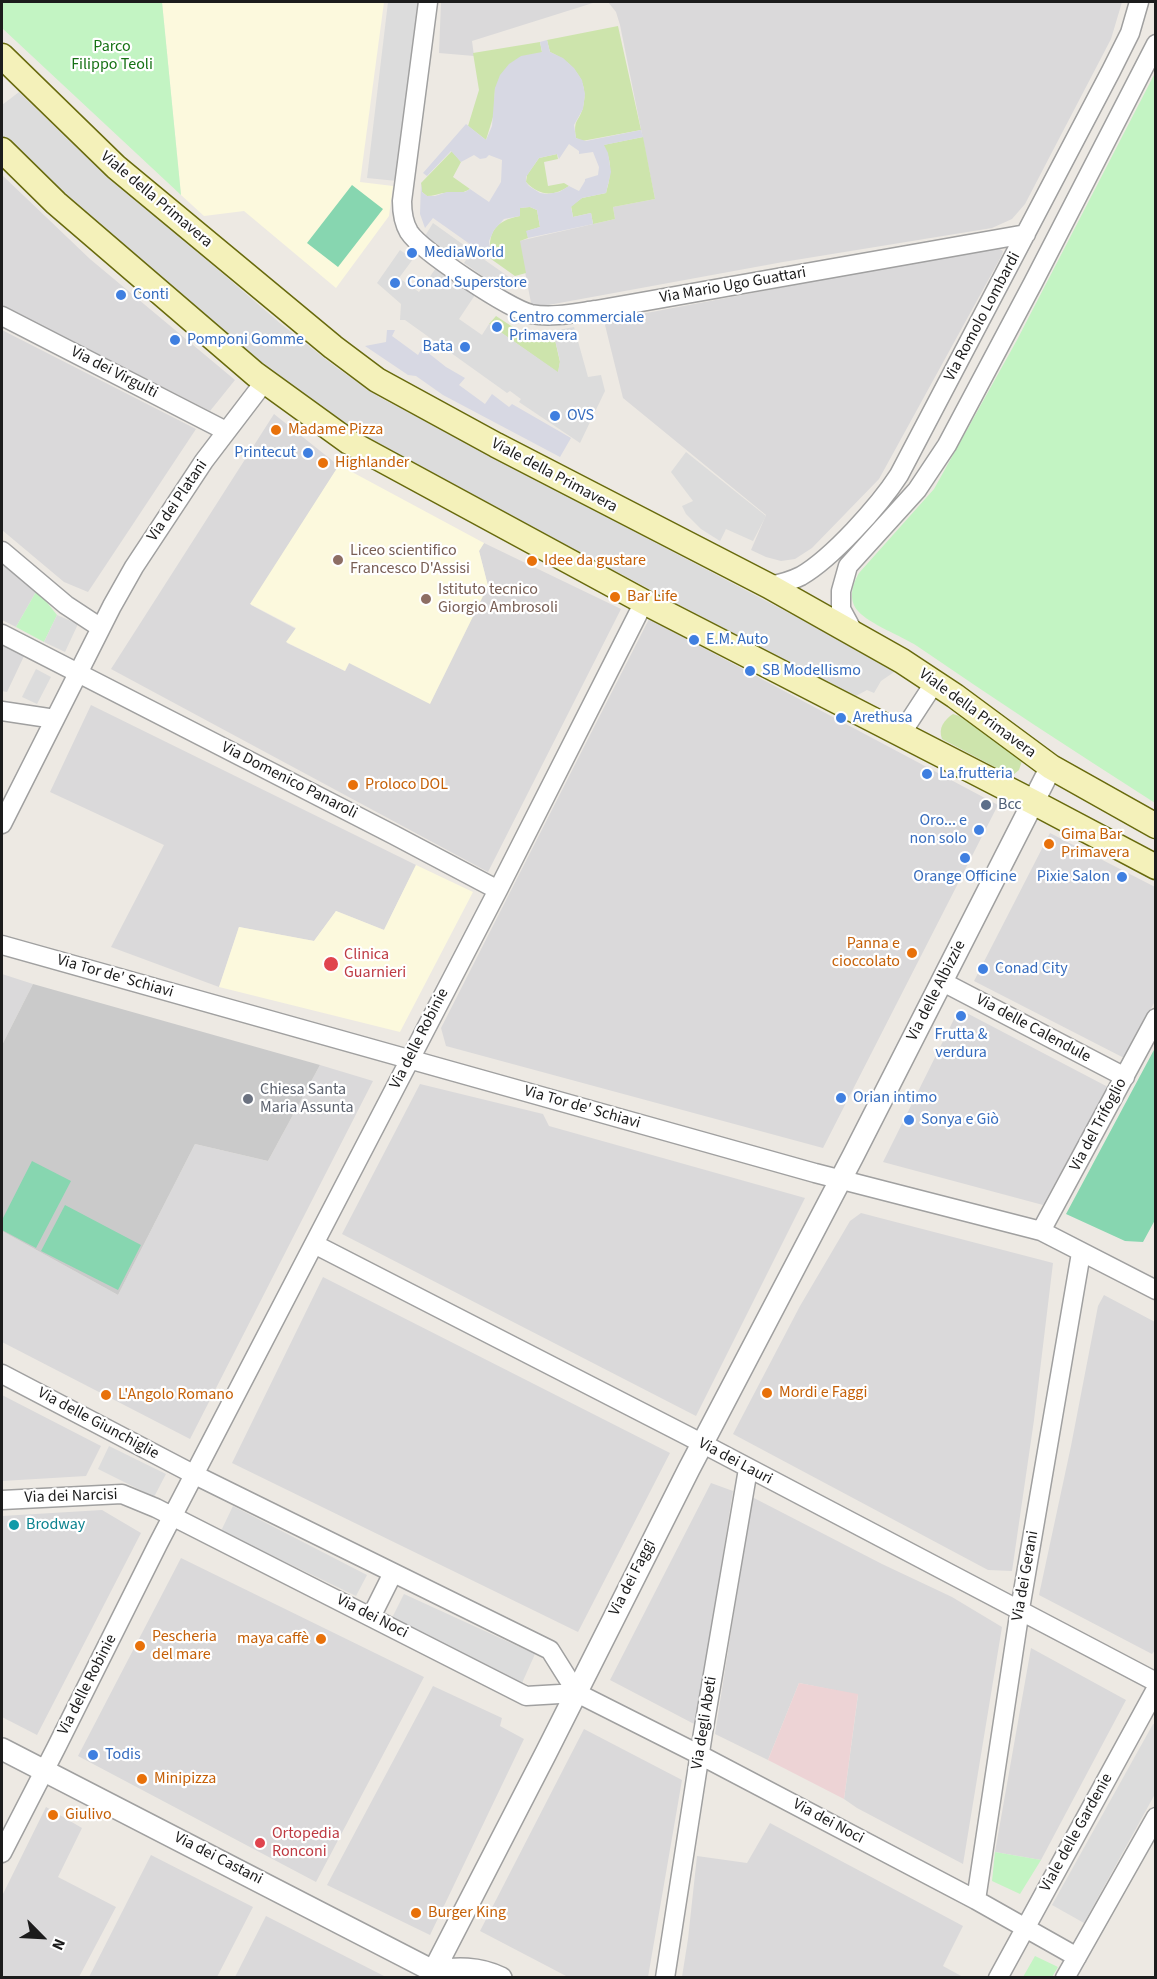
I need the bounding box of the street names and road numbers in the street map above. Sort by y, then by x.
street label: Viale della Primavera [96,148,216,252]
street label: Via Romolo Lombardi [941,249,1025,385]
street label: Via Mario Ugo Guattari [658,264,808,308]
street label: Via dei Virgulti [67,343,161,403]
street label: Viale della Primavera [488,435,620,517]
street label: Via dei Platani [144,457,212,545]
street label: Viale della Primavera [915,665,1039,763]
street label: Via Domenico Panaroli [218,738,360,824]
street label: Via delle Albizzie [903,937,971,1045]
street label: Via Tor de' Schiavi [55,951,175,1003]
street label: Via delle Robinie [386,985,454,1093]
street label: Via delle Calendule [972,991,1094,1067]
street label: Via del Trifoglio [1066,1075,1132,1175]
street label: Via Tor de' Schiavi [522,1082,642,1134]
street label: Via delle Giunchiglie [34,1384,162,1464]
street label: Via dei Lauri [695,1434,775,1490]
street label: Via dei Narcisi [24,1486,118,1508]
street label: Via dei Gerani [1009,1529,1043,1623]
street label: Via dei Faggi [606,1537,660,1619]
street label: Via dei Noci [333,1591,411,1643]
street label: Via delle Robinie [54,1631,122,1739]
street label: Via degli Abeti [688,1675,722,1771]
street label: Viale delle Gardenie [1037,1770,1117,1896]
street label: Via dei Noci [789,1795,867,1849]
street label: Via dei Castani [171,1828,265,1890]

